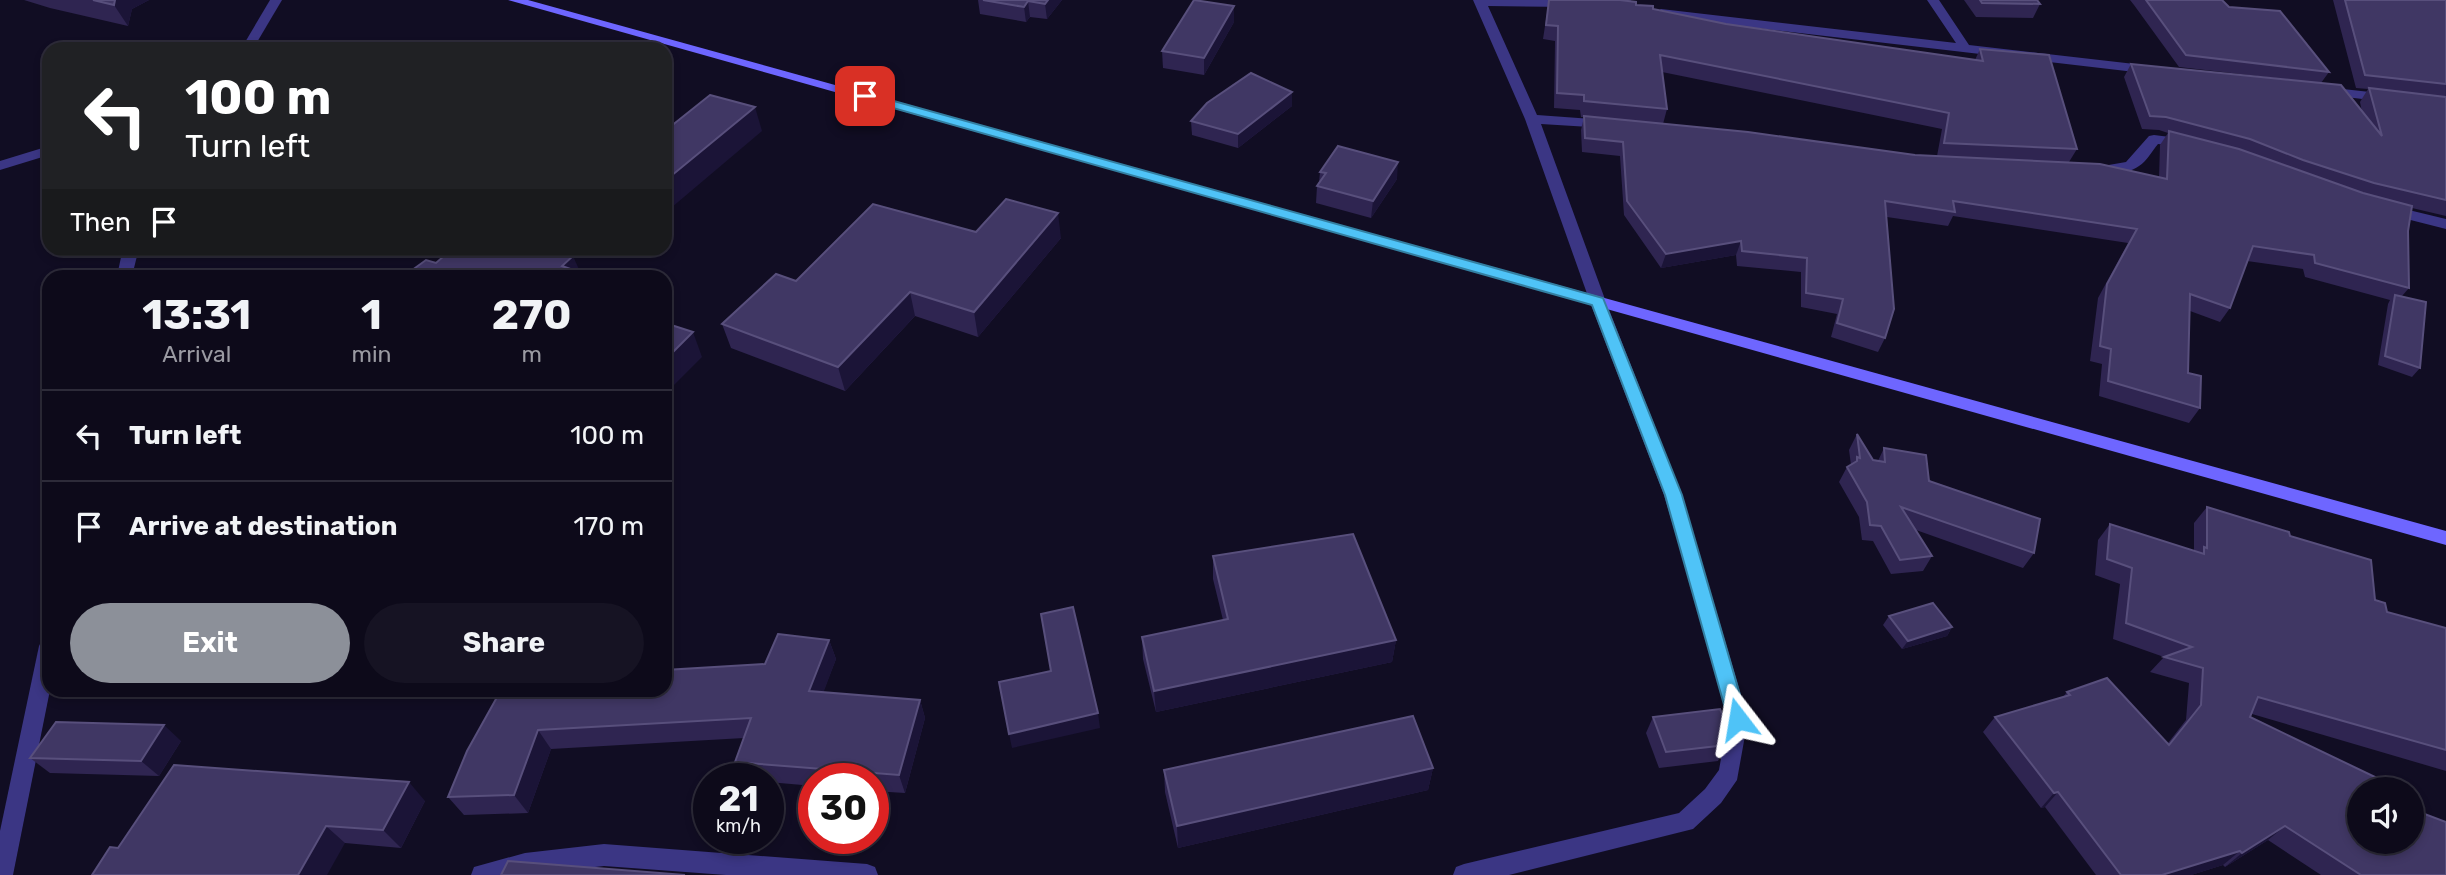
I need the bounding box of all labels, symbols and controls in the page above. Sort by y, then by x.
pin [835,66,895,126]
text: 100 m [185,68,331,126]
icon: left [70,70,161,161]
icon: arrive [846,77,884,115]
text: Turn left [185,127,310,165]
icon: arrive [145,203,183,241]
text: Then [70,207,131,238]
text: 13:31 [142,290,251,340]
text: 1 [361,290,382,340]
text: 270 [492,290,572,340]
text: Arrival [162,340,231,368]
text: min [351,340,391,368]
text: m [521,340,542,368]
icon: left [70,417,108,455]
text: Turn left [129,420,241,451]
text: 100 m [570,420,644,451]
icon: arrive [70,508,108,546]
text: Arrive at destination [129,511,397,542]
text: 170 m [574,511,644,542]
button: Exit [70,603,350,683]
button: Share [364,603,644,683]
position arrow [1701,682,1775,756]
speed limit sign: 30 [798,763,889,854]
map controls [2347,777,2424,854]
button: sound [2347,777,2424,854]
text: 21 [718,778,759,820]
text: km/h [716,815,761,837]

